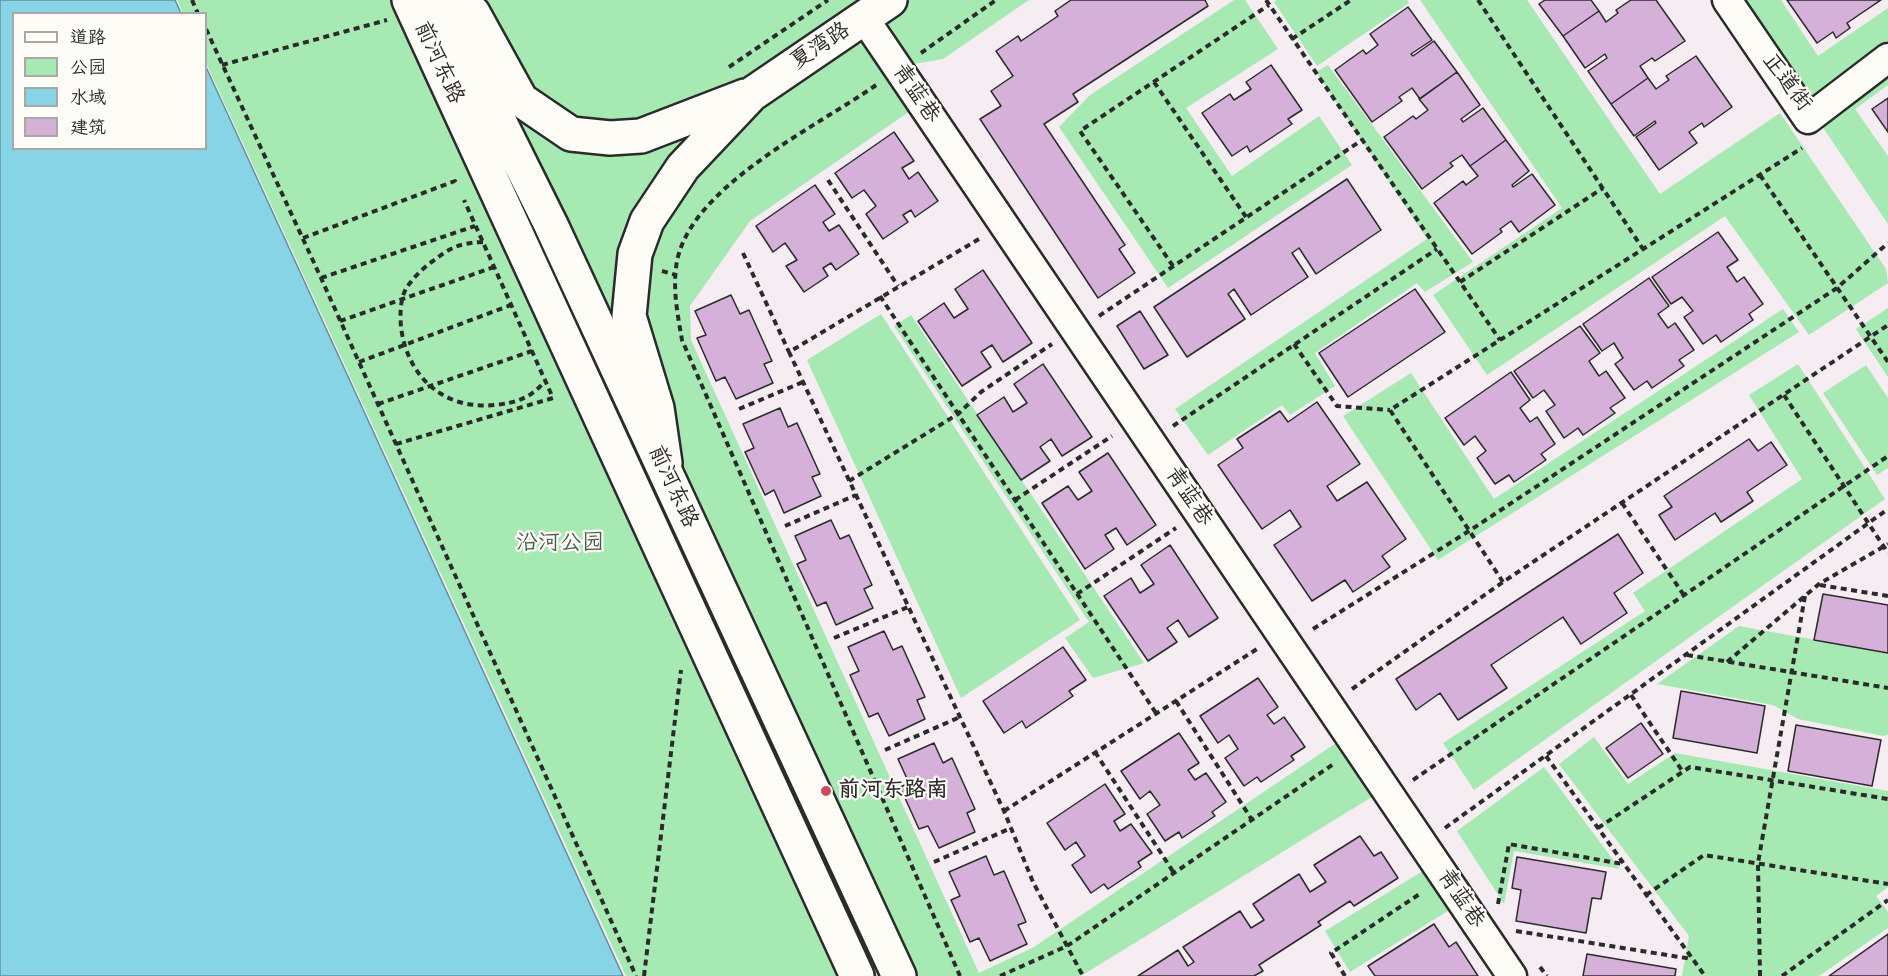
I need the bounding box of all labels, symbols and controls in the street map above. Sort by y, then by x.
legend [12,12,207,150]
street label: 前河东路 [407,18,469,108]
street label: 夏湾路 [786,18,856,76]
text: 道路 [70,25,106,50]
street label: 正道街 [1756,49,1816,117]
text: 公园 [70,55,106,80]
street label: 青蓝巷 [886,59,944,129]
text: 水域 [70,85,106,110]
text: 建筑 [70,115,106,140]
street label: 前河东路 [641,442,703,532]
street label: 青蓝巷 [1159,462,1217,532]
park label: 沿河公园 [516,531,604,557]
place label: 前河东路南 [838,778,948,804]
marker: 前河东路南 [819,784,833,798]
street label: 青蓝巷 [1431,864,1489,934]

